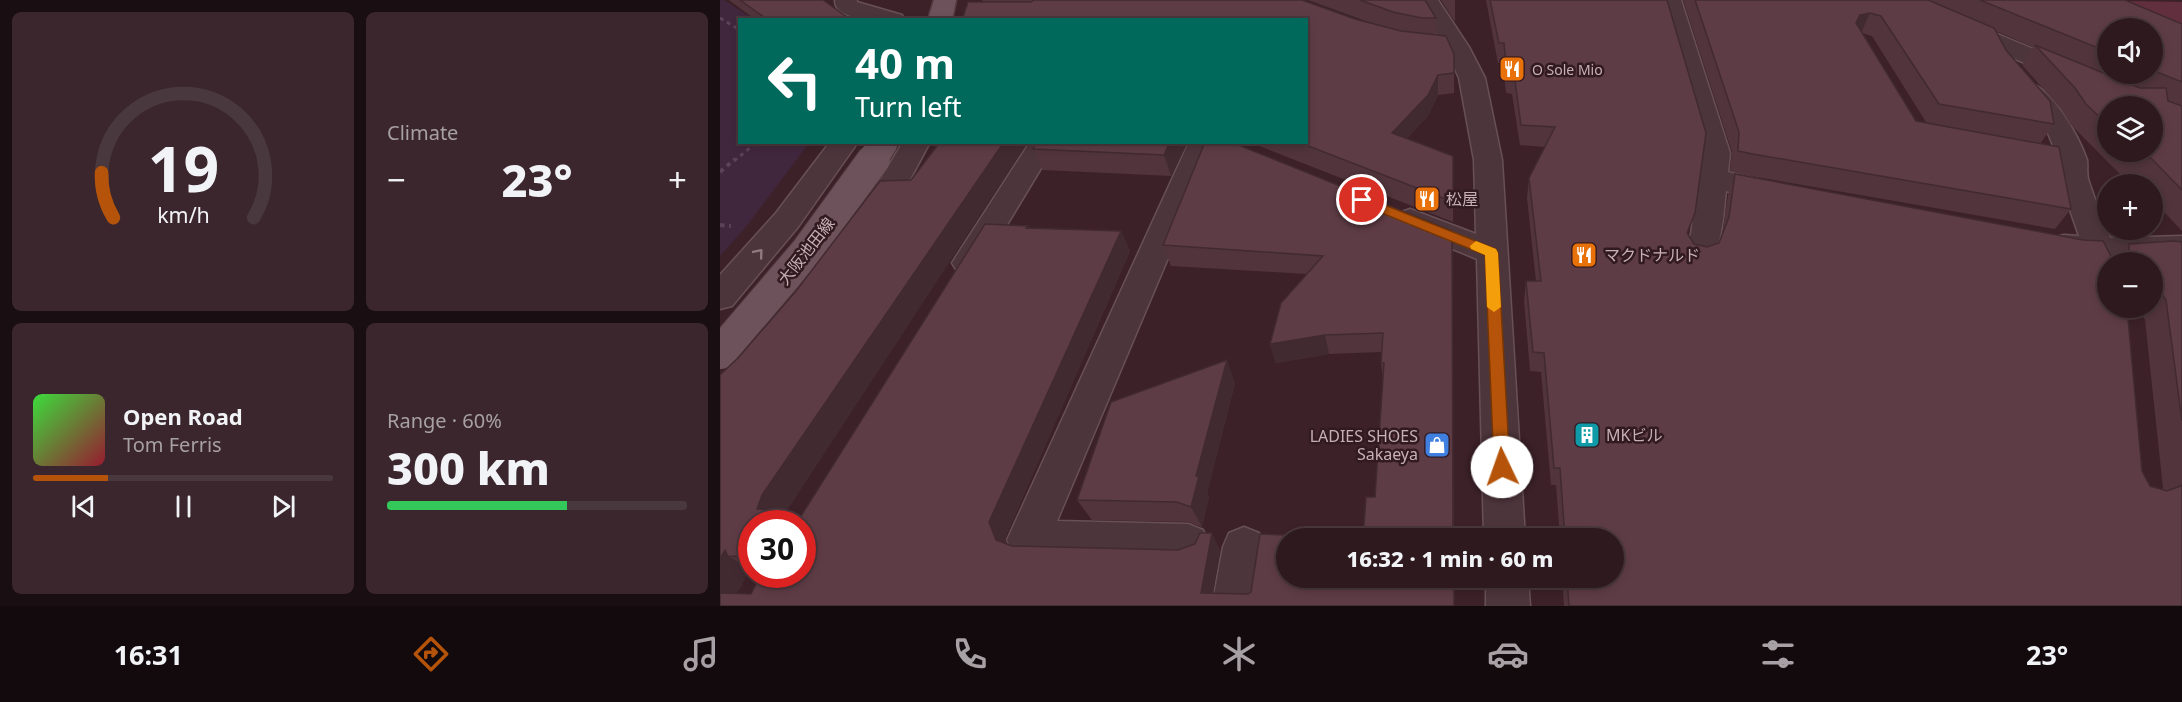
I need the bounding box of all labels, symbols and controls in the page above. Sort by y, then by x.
map controls [2097,18,2163,318]
button: sound [2097,18,2163,84]
text: 40 m [855,34,955,91]
icon: left [756,42,834,120]
restaurant icon: O Sole Mio [1497,54,1527,84]
place label: O Sole Mio [1532,60,1603,79]
text: Turn left [855,88,961,125]
button: layers [2097,96,2163,162]
text: Climate [387,119,458,146]
text: 19 [147,125,219,210]
text: 23° [501,149,573,210]
text: − [387,157,406,202]
text: + [668,157,687,202]
pin [1336,174,1387,225]
button: + [2097,174,2163,240]
icon: arrive [1345,183,1378,216]
restaurant icon: 松屋 [1412,184,1442,214]
place label: 松屋 [1446,188,1478,210]
text: km/h [157,201,209,230]
street label: 大阪池田線 [773,213,839,289]
restaurant icon: マクドナルド [1569,240,1599,270]
place label: マクドナルド [1604,244,1700,266]
one-way arrow [752,249,763,260]
button: − [2097,252,2163,318]
text: Open Road [123,401,243,431]
text: Range · 60% [387,407,502,434]
building icon: MKビル [1572,420,1602,450]
place label: MKビル [1606,424,1662,446]
place label: LADIES SHOES Sakaeya [1310,425,1418,465]
shop icon: LADIES SHOES Sakaeya [1422,430,1452,460]
text: Tom Ferris [123,431,222,458]
position arrow [1470,435,1534,499]
text: 300 km [387,437,550,498]
icon: previous [67,490,100,523]
icon: pause [167,490,200,523]
icon: next [267,490,300,523]
speed limit sign: 30 [738,510,816,588]
text: 16:32 · 1 min · 60 m [1347,543,1553,573]
icon: directions [410,633,452,675]
icon: music [680,633,722,675]
icon: phone [949,633,991,675]
icon: climate [1218,633,1260,675]
icon: car [1487,633,1529,675]
icon: filters [1757,633,1799,675]
text: 16:31 [114,636,183,673]
text: 23° [2026,636,2068,673]

